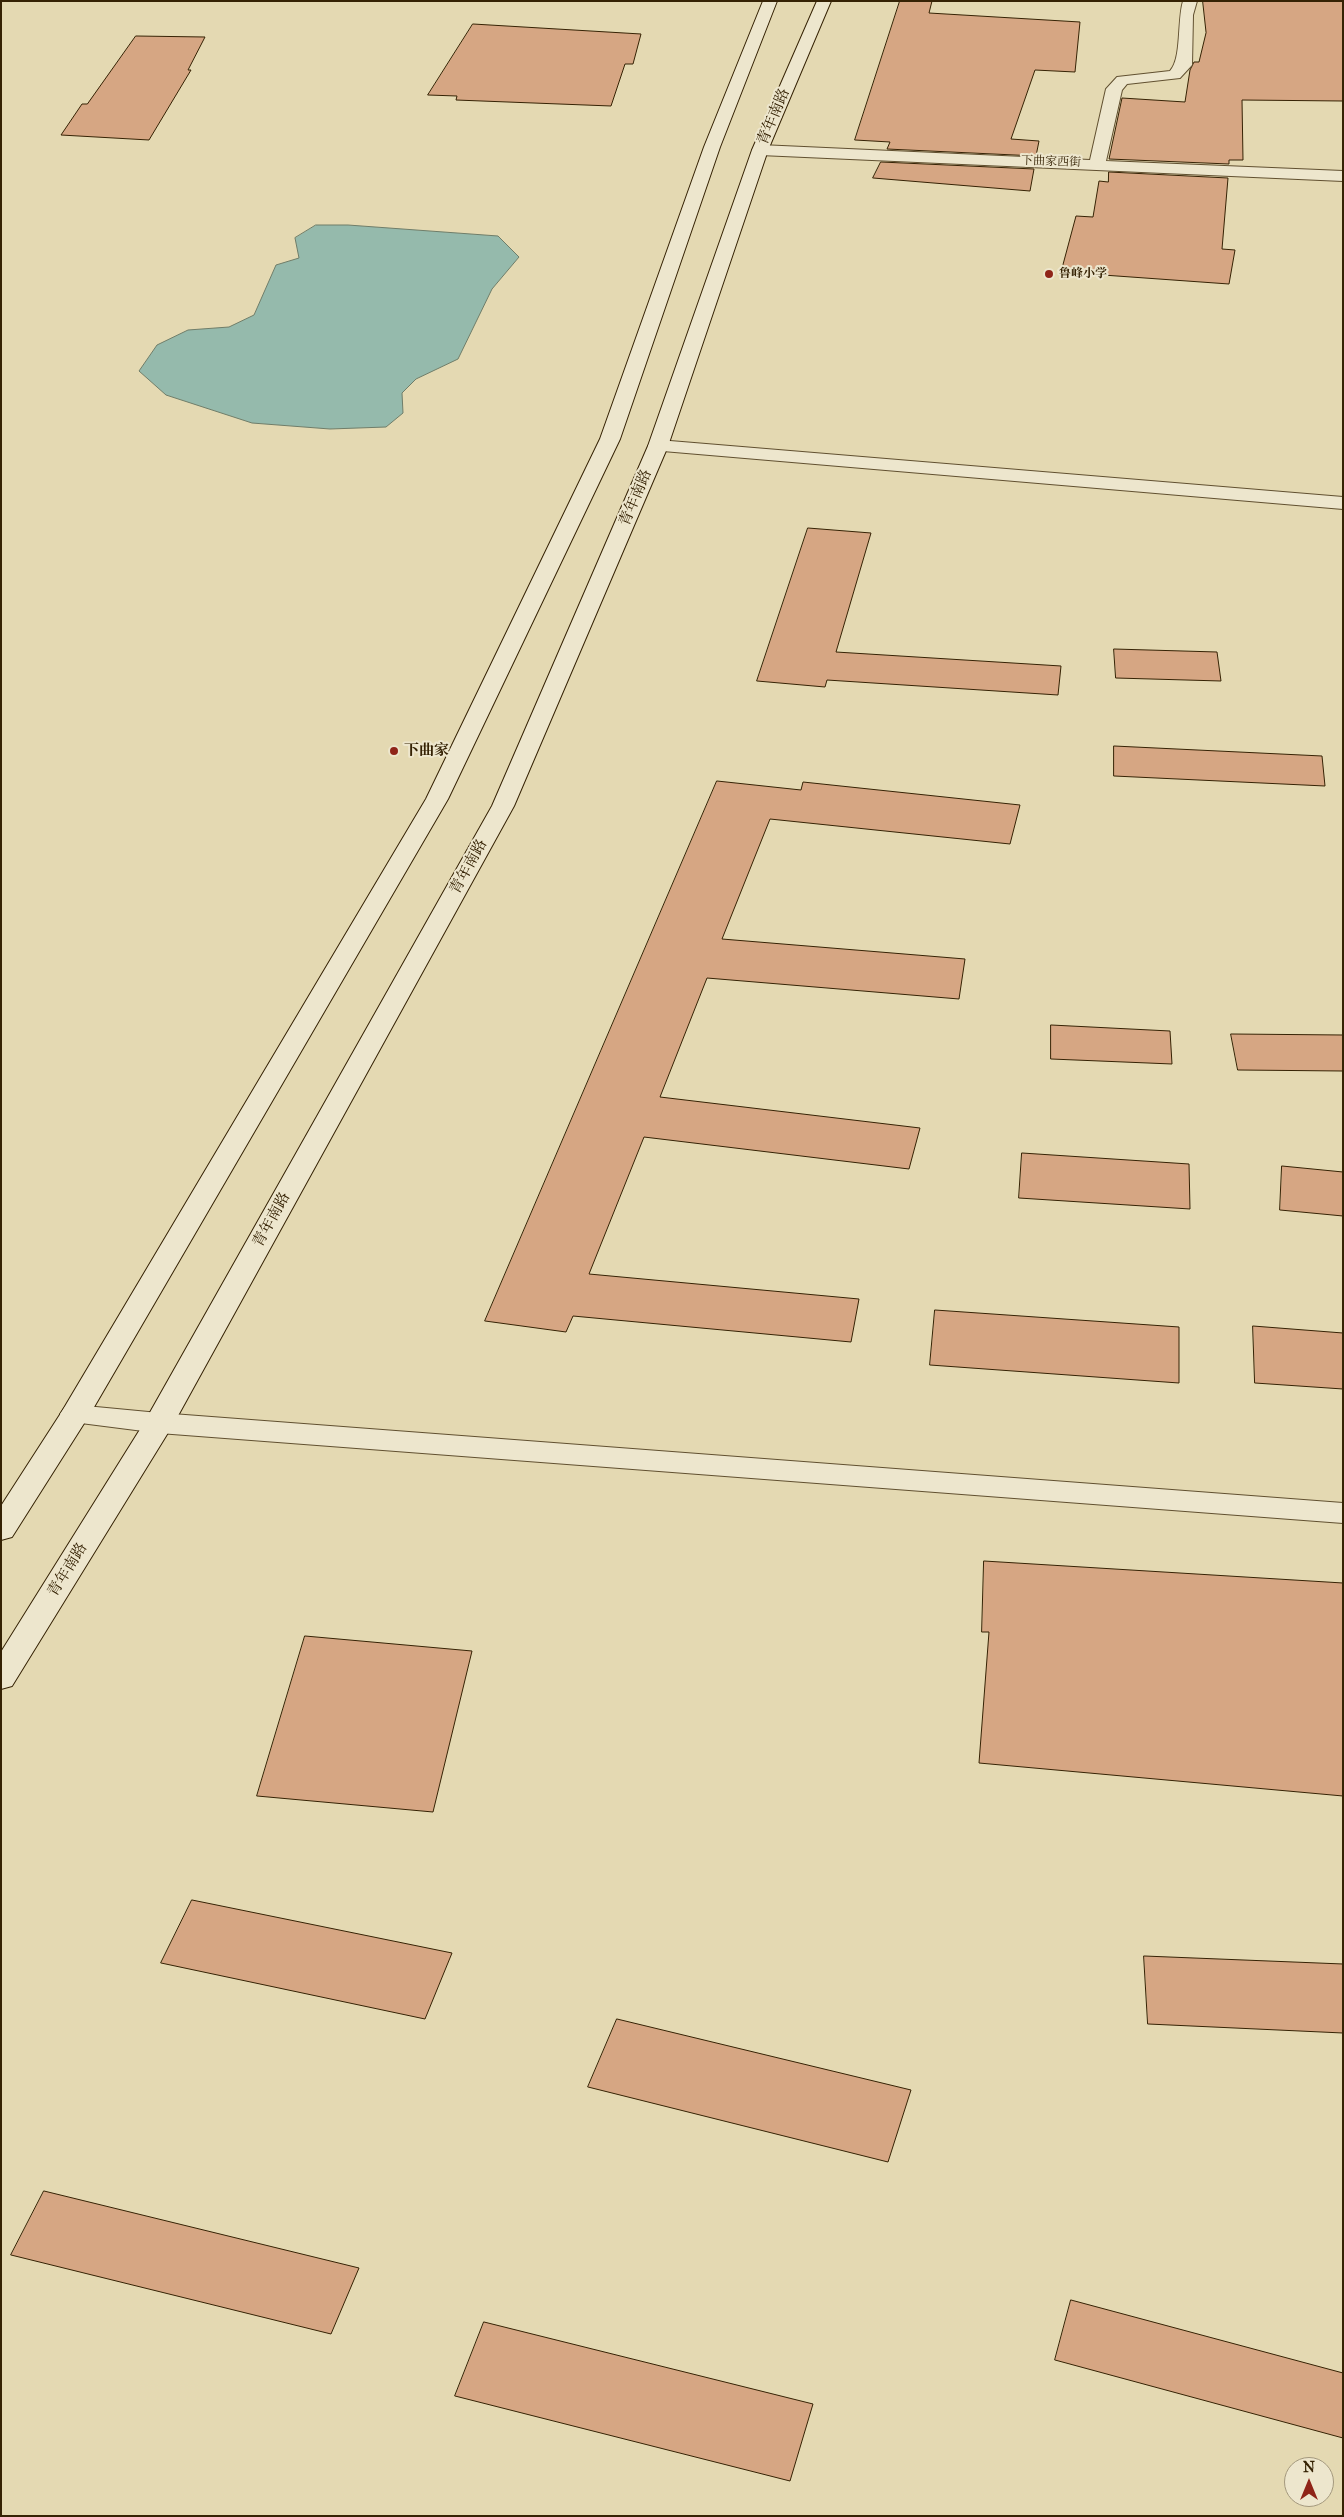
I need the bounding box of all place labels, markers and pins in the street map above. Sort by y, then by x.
place label: 鲁峰小学 [1059,267,1107,281]
marker: 鲁峰小学 [1043,268,1055,280]
place label: 下曲家 [404,742,449,760]
marker: 下曲家 [388,745,400,757]

